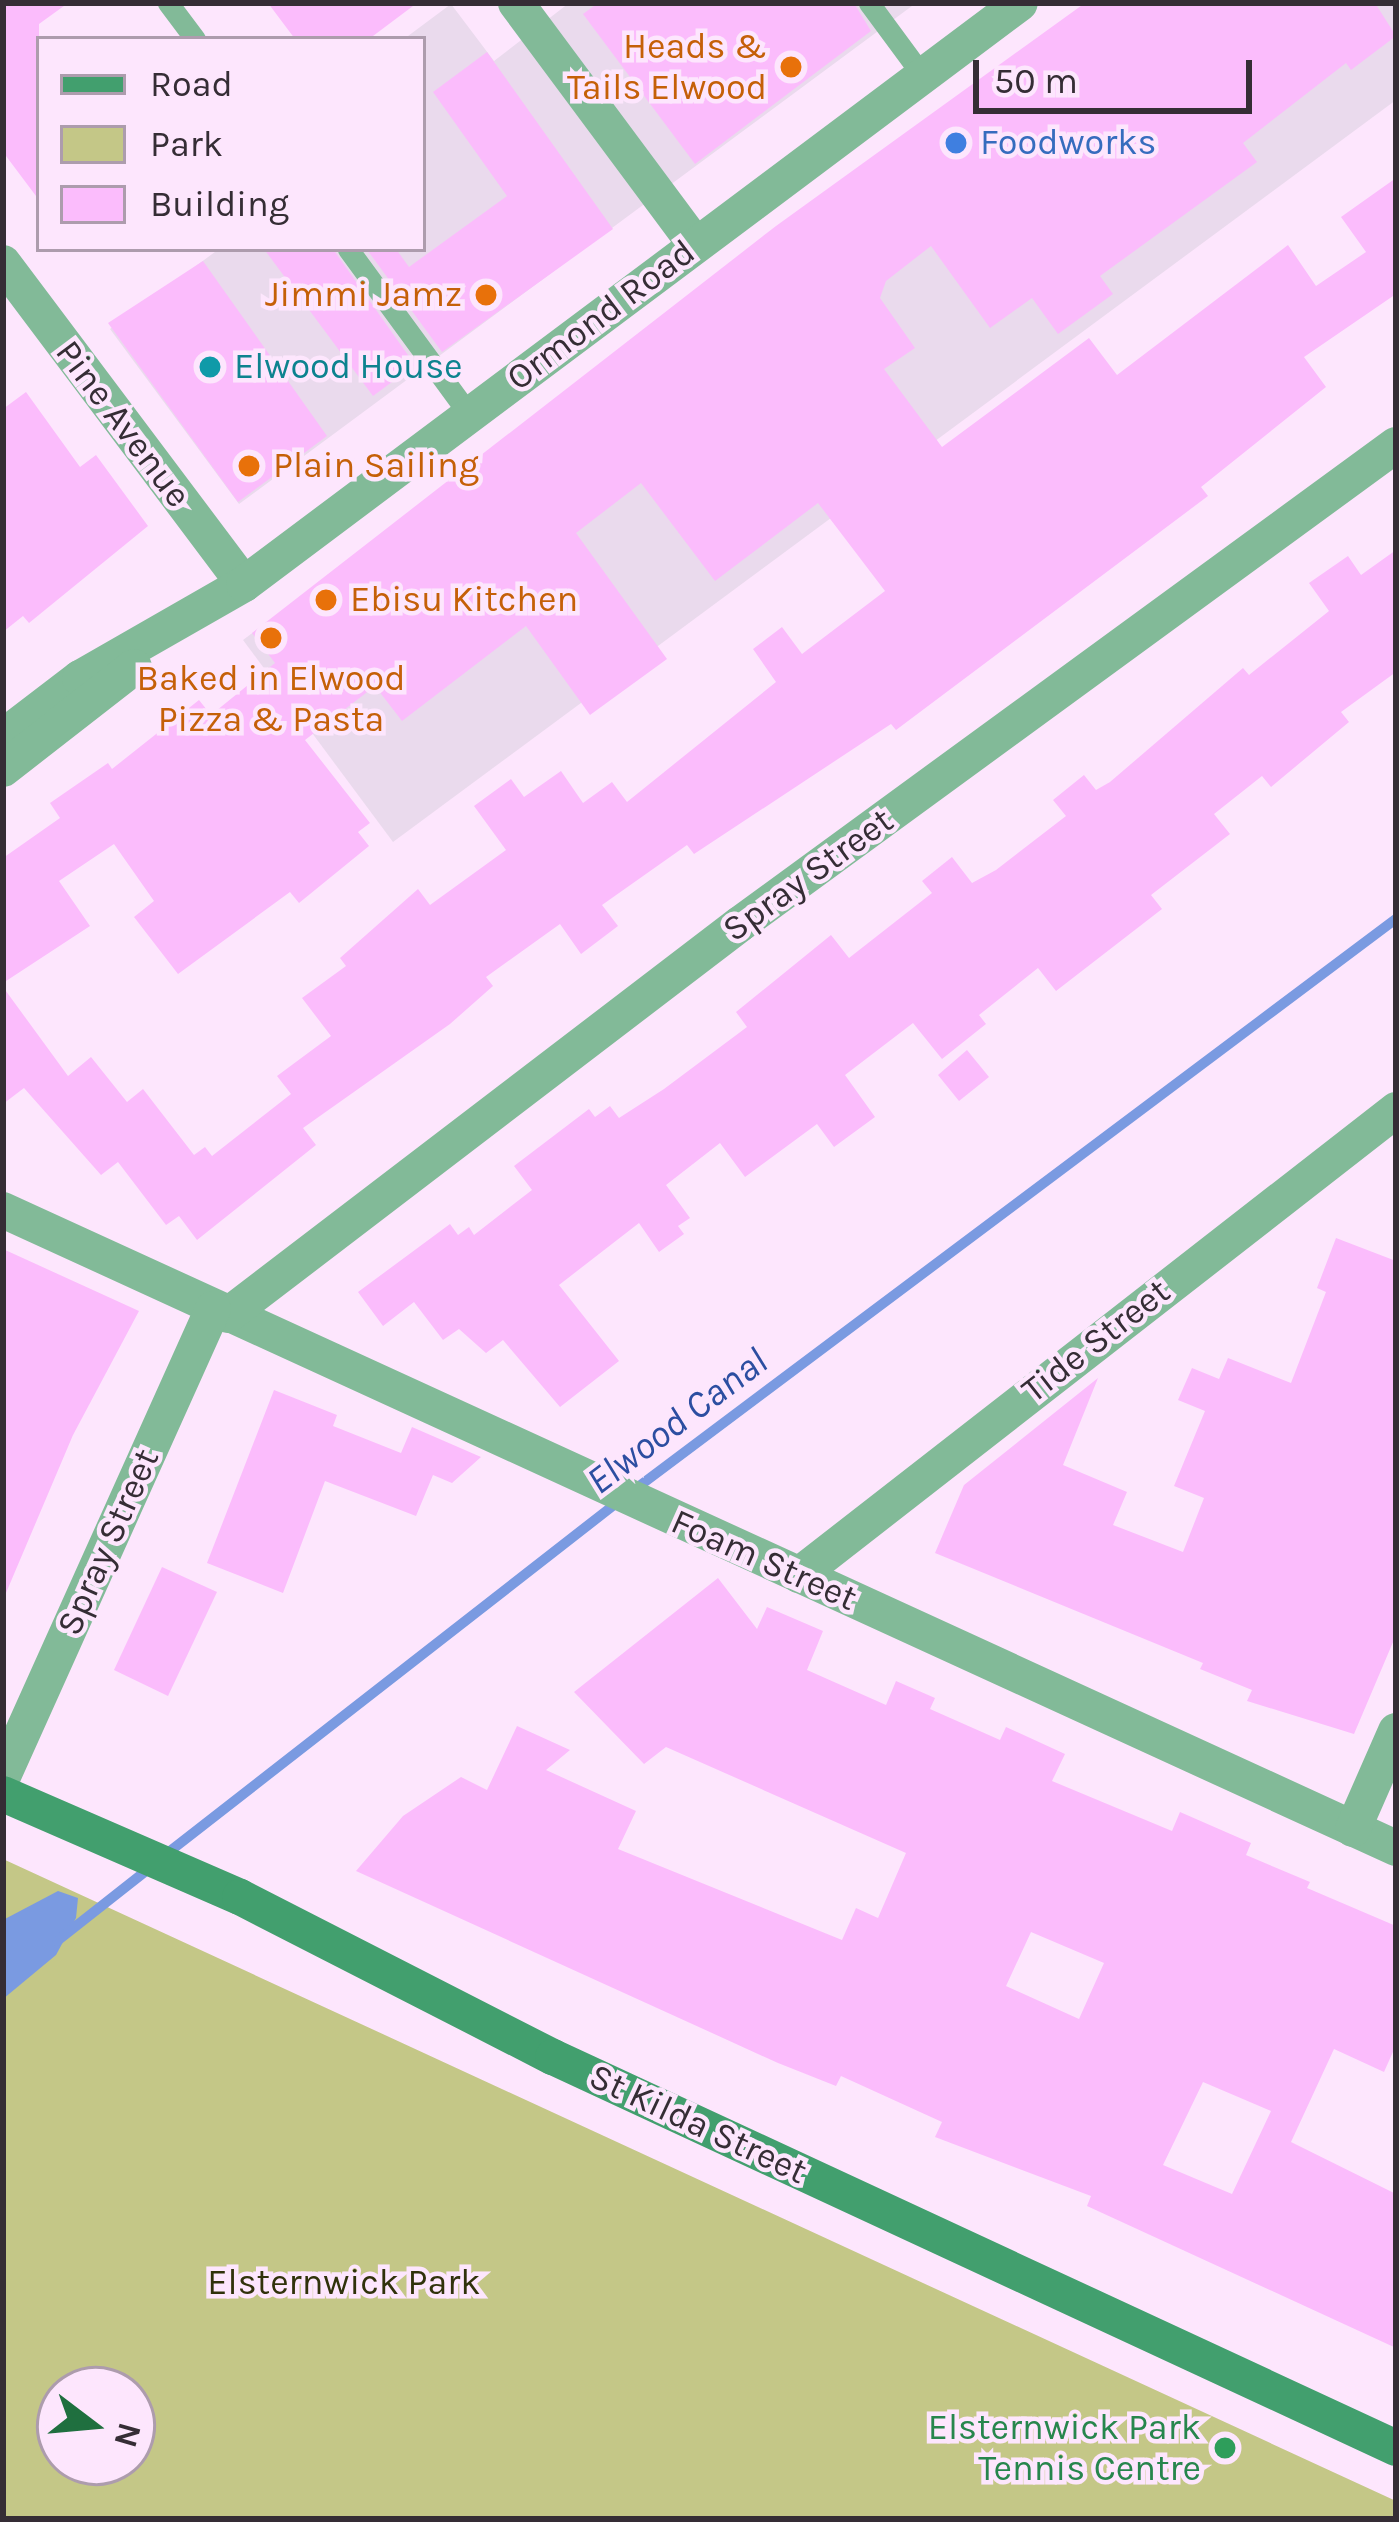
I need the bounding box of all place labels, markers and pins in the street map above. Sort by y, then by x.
place label: Heads & Tails Elwood [567,24,767,109]
marker: Heads & Tails Elwood [778,54,804,80]
place label: Foodworks [980,121,1157,165]
marker: Foodworks [943,130,969,156]
place label: Jimmi Jamz [265,273,462,317]
marker: Jimmi Jamz [473,282,499,308]
place label: Elwood House [234,345,463,389]
marker: Elwood House [197,354,223,380]
place label: Plain Sailing [273,444,479,488]
marker: Plain Sailing [236,453,262,479]
place label: Ebisu Kitchen [350,578,578,622]
marker: Ebisu Kitchen [313,587,339,613]
marker: Baked in Elwood Pizza & Pasta [258,625,284,651]
place label: Baked in Elwood Pizza & Pasta [137,656,405,741]
place label: Elsternwick Park Tennis Centre [928,2405,1201,2490]
marker: Elsternwick Park Tennis Centre [1212,2435,1238,2461]

